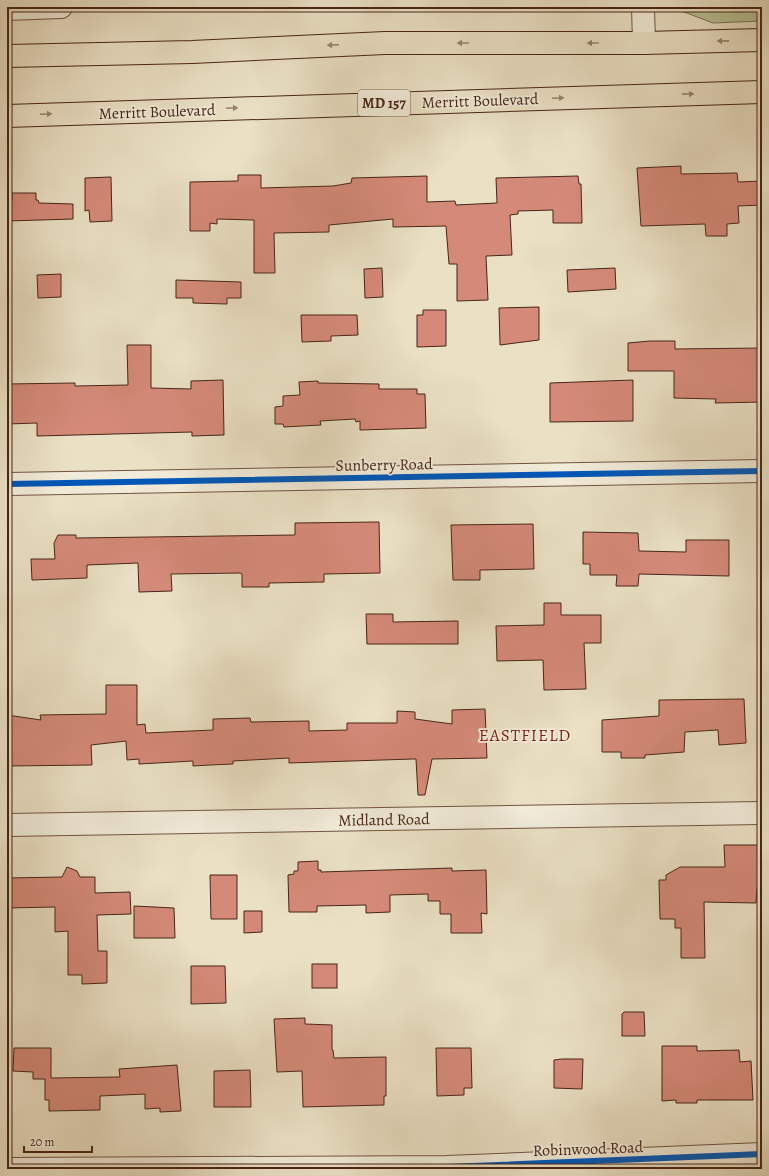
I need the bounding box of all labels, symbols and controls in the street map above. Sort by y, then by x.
one-way arrow [716,38,729,44]
one-way arrow [456,40,469,46]
one-way arrow [586,40,599,46]
one-way arrow [326,42,339,48]
street label: Merritt Boulevard [421,88,539,114]
road number: MD 157 [358,90,410,116]
one-way arrow [682,91,695,97]
one-way arrow [552,94,564,101]
street label: Merritt Boulevard [98,99,216,125]
one-way arrow [226,105,238,112]
one-way arrow [40,111,52,118]
street label: Sunberry Road [335,453,433,477]
district label: EASTFIELD [479,724,571,747]
street label: Midland Road [338,808,430,832]
scale bar [24,1128,92,1154]
text: 20 m [30,1134,54,1150]
street label: Robinwood Road [532,1136,644,1162]

